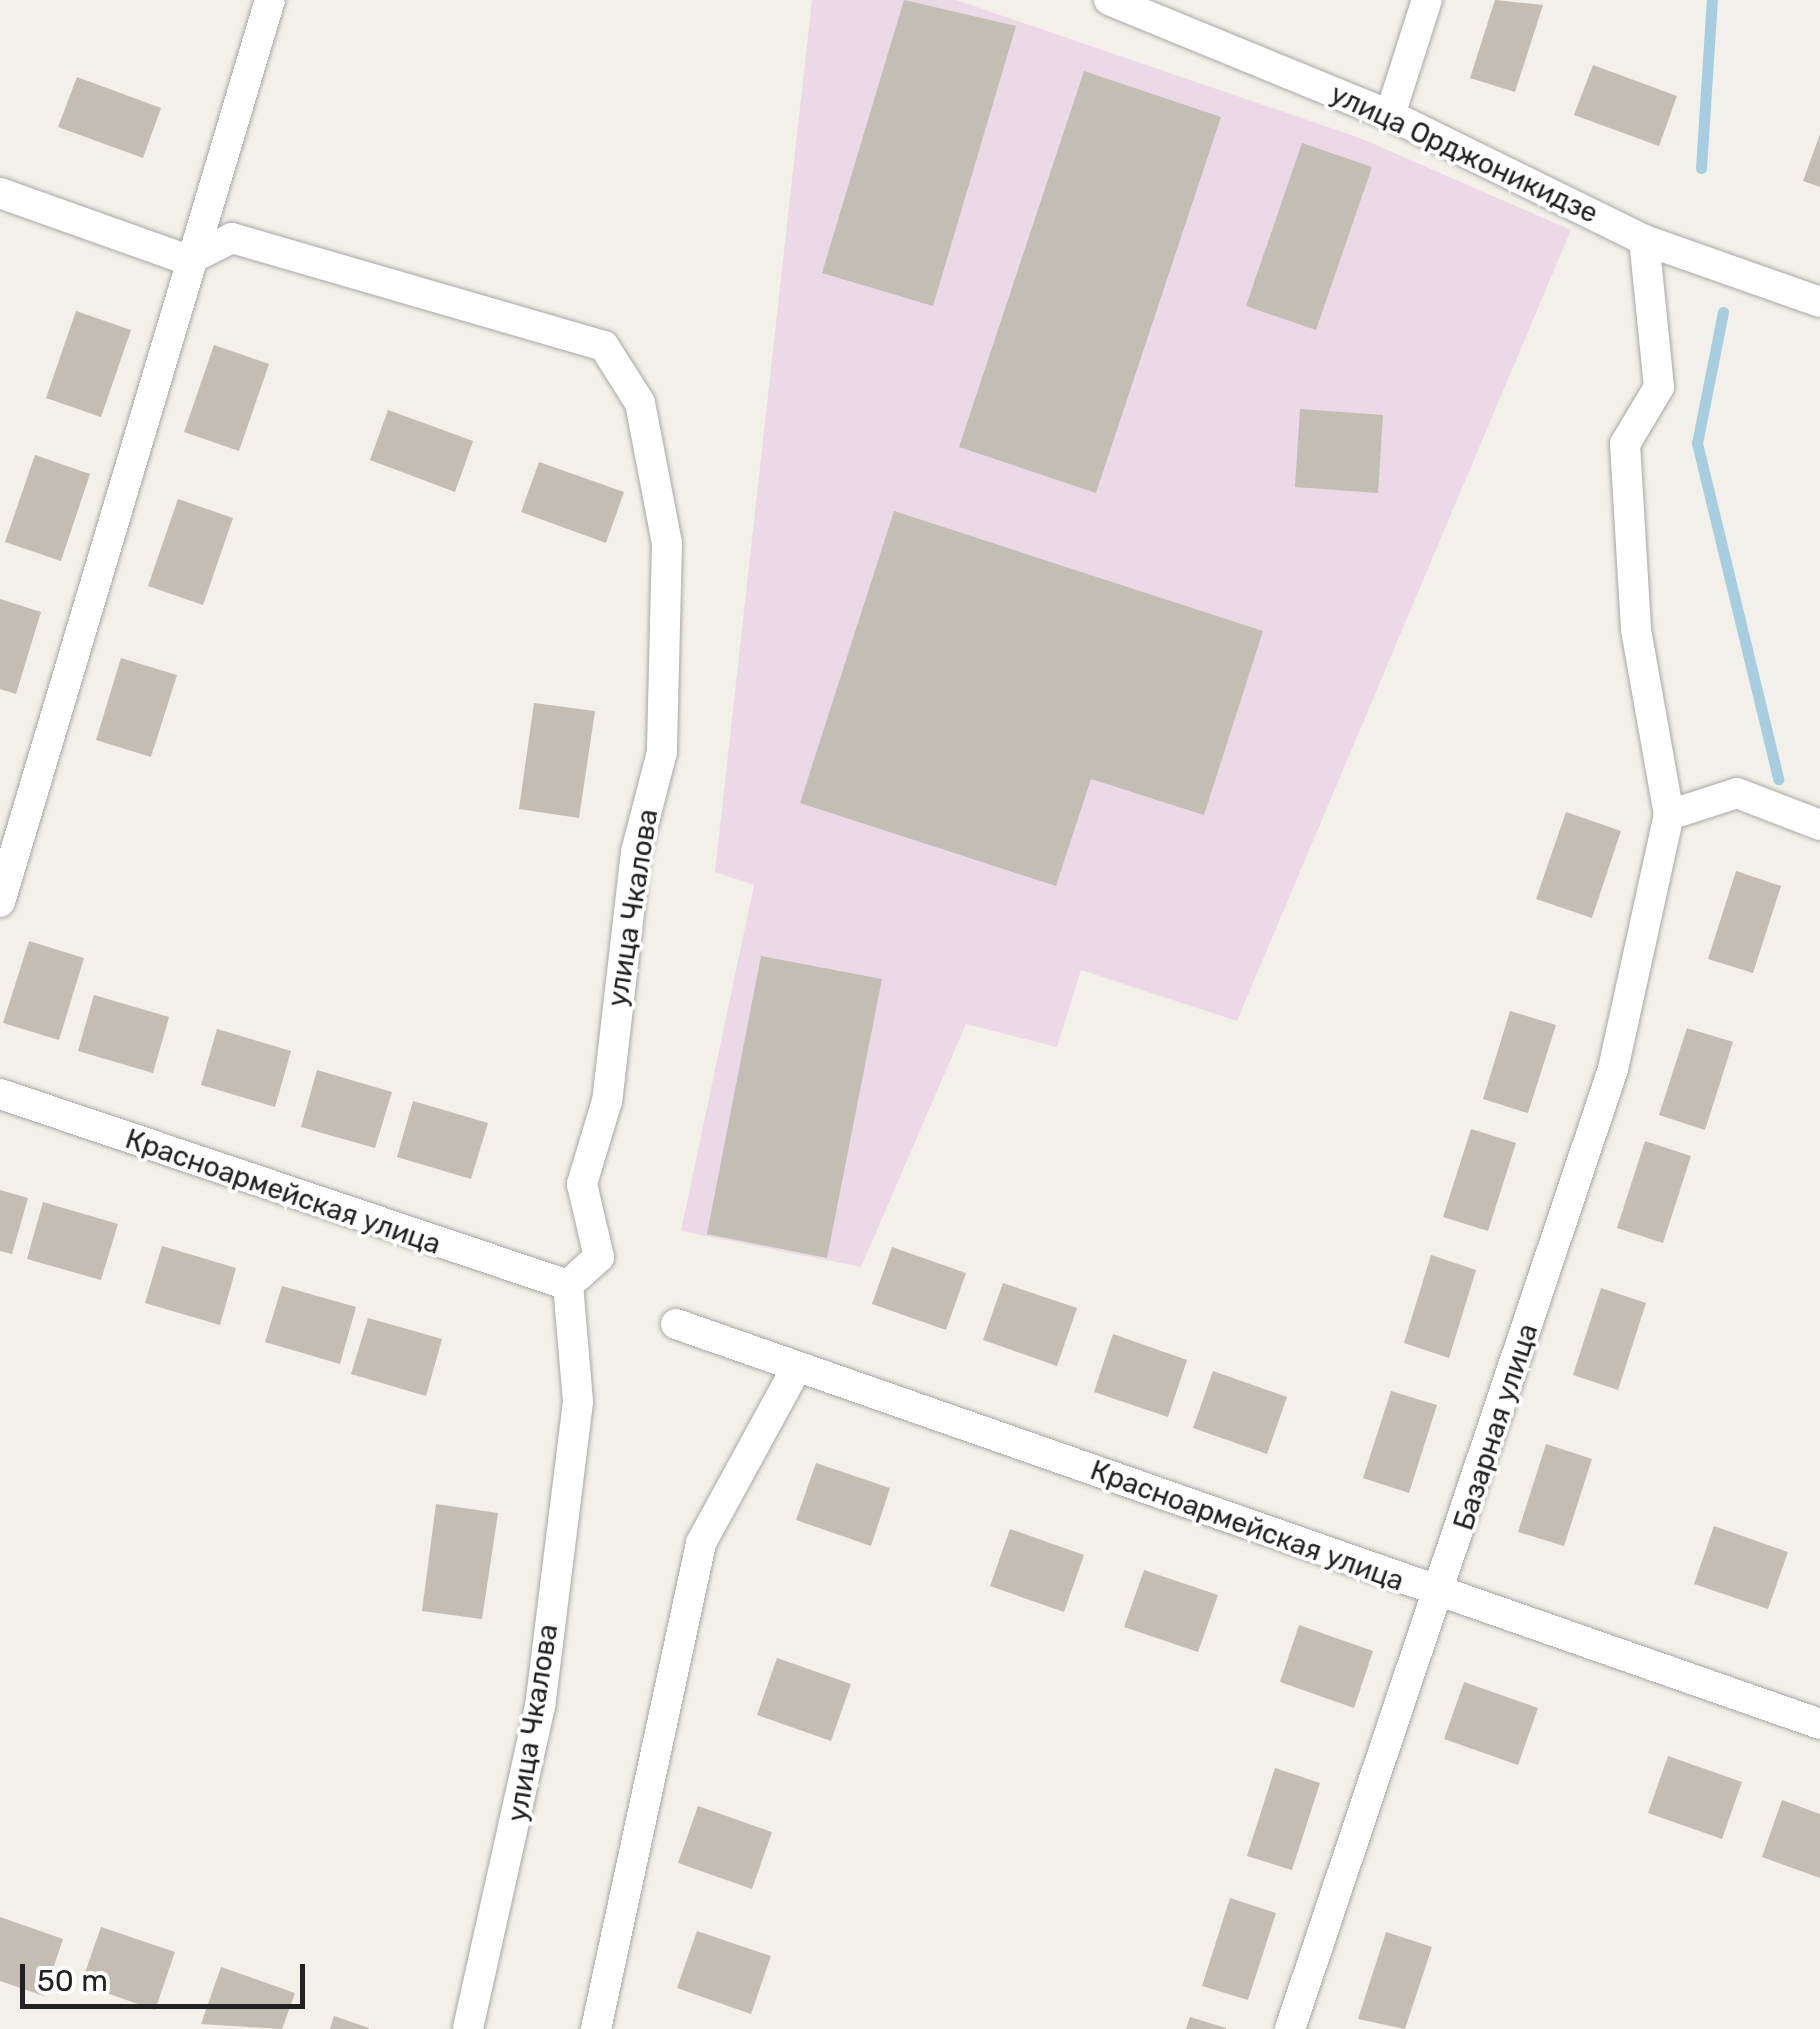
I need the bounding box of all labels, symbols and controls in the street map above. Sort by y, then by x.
street label: улица Орджоникидзе [1325,77,1603,231]
street label: улица Чкалова [601,807,665,1009]
street label: Красноармейская улица [121,1122,445,1262]
street label: Базарная улица [1447,1320,1545,1534]
street label: Красноармейская улица [1086,1454,1408,1598]
street label: улица Чкалова [501,1622,565,1824]
scale bar [25,1944,310,2006]
text: 50 m [37,1963,108,1999]

